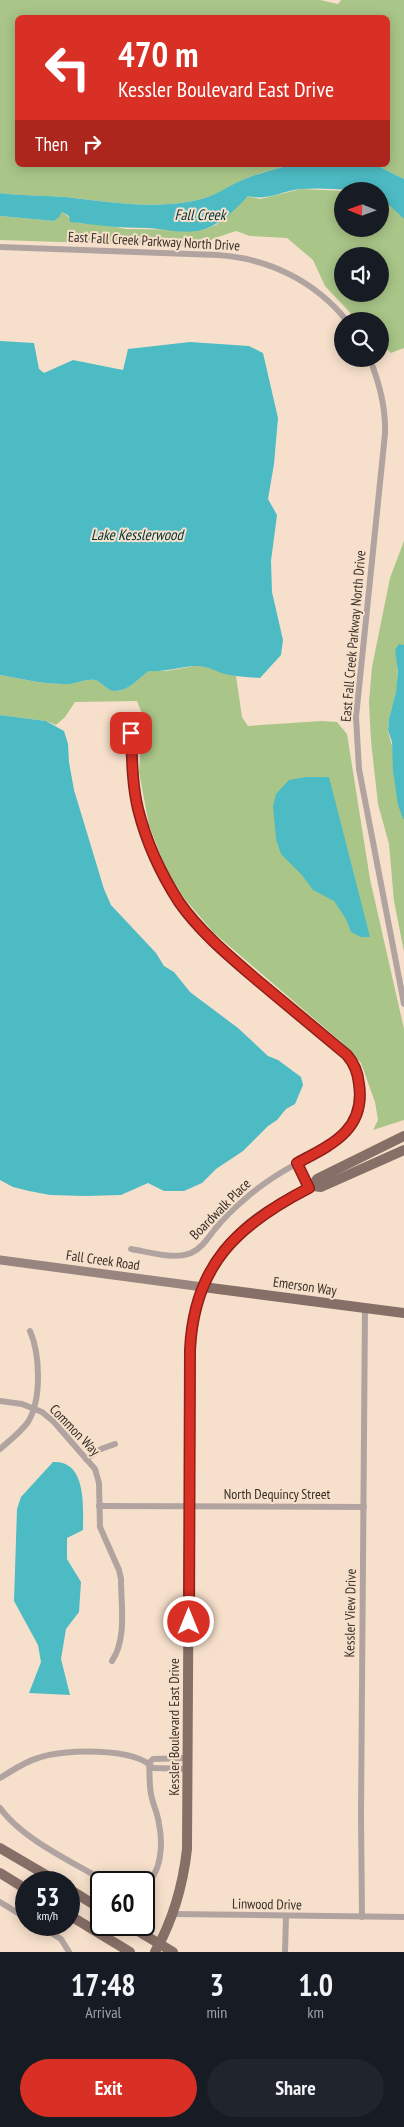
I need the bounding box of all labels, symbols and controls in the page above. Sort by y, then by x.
text: 470 m [118,31,199,77]
icon: left [35,35,100,100]
text: Kessler Boulevard East Drive [118,75,334,103]
icon: right [78,130,106,158]
text: Then [35,132,68,156]
north arrow [334,182,389,238]
map controls [334,182,389,367]
water label: Fall Creek [174,205,228,224]
street label: East Fall Creek Parkway North Drive [68,228,241,255]
button: sound [334,247,389,302]
button: search [334,312,389,367]
water label: Lake Kesslerwood [91,525,186,544]
street label: East Fall Creek Parkway North Drive [337,549,369,723]
pin [110,712,152,754]
icon: arrive [117,719,145,747]
street label: Boardwalk Place [186,1175,254,1243]
street label: Fall Creek Road [65,1246,141,1274]
street label: Emerson Way [272,1273,339,1299]
street label: Common Way [46,1400,105,1460]
street label: North Dequincy Street [224,1485,330,1503]
street label: Kessler View Drive [340,1568,360,1658]
position arrow [162,1595,214,1647]
street label: Kessler Boulevard East Drive [165,1658,183,1796]
speed limit sign: 60 [90,1871,155,1936]
text: 53 [36,1881,59,1913]
street label: Linwood Drive [232,1894,302,1914]
text: km/h [37,1908,58,1923]
text: 17:48 [71,1965,136,2004]
text: 3 [210,1965,224,2004]
text: 1.0 [298,1965,333,2004]
text: Arrival [85,2002,121,2022]
text: min [206,2002,227,2022]
text: km [307,2002,324,2022]
button: Exit [20,2059,197,2117]
button: Share [207,2059,384,2117]

